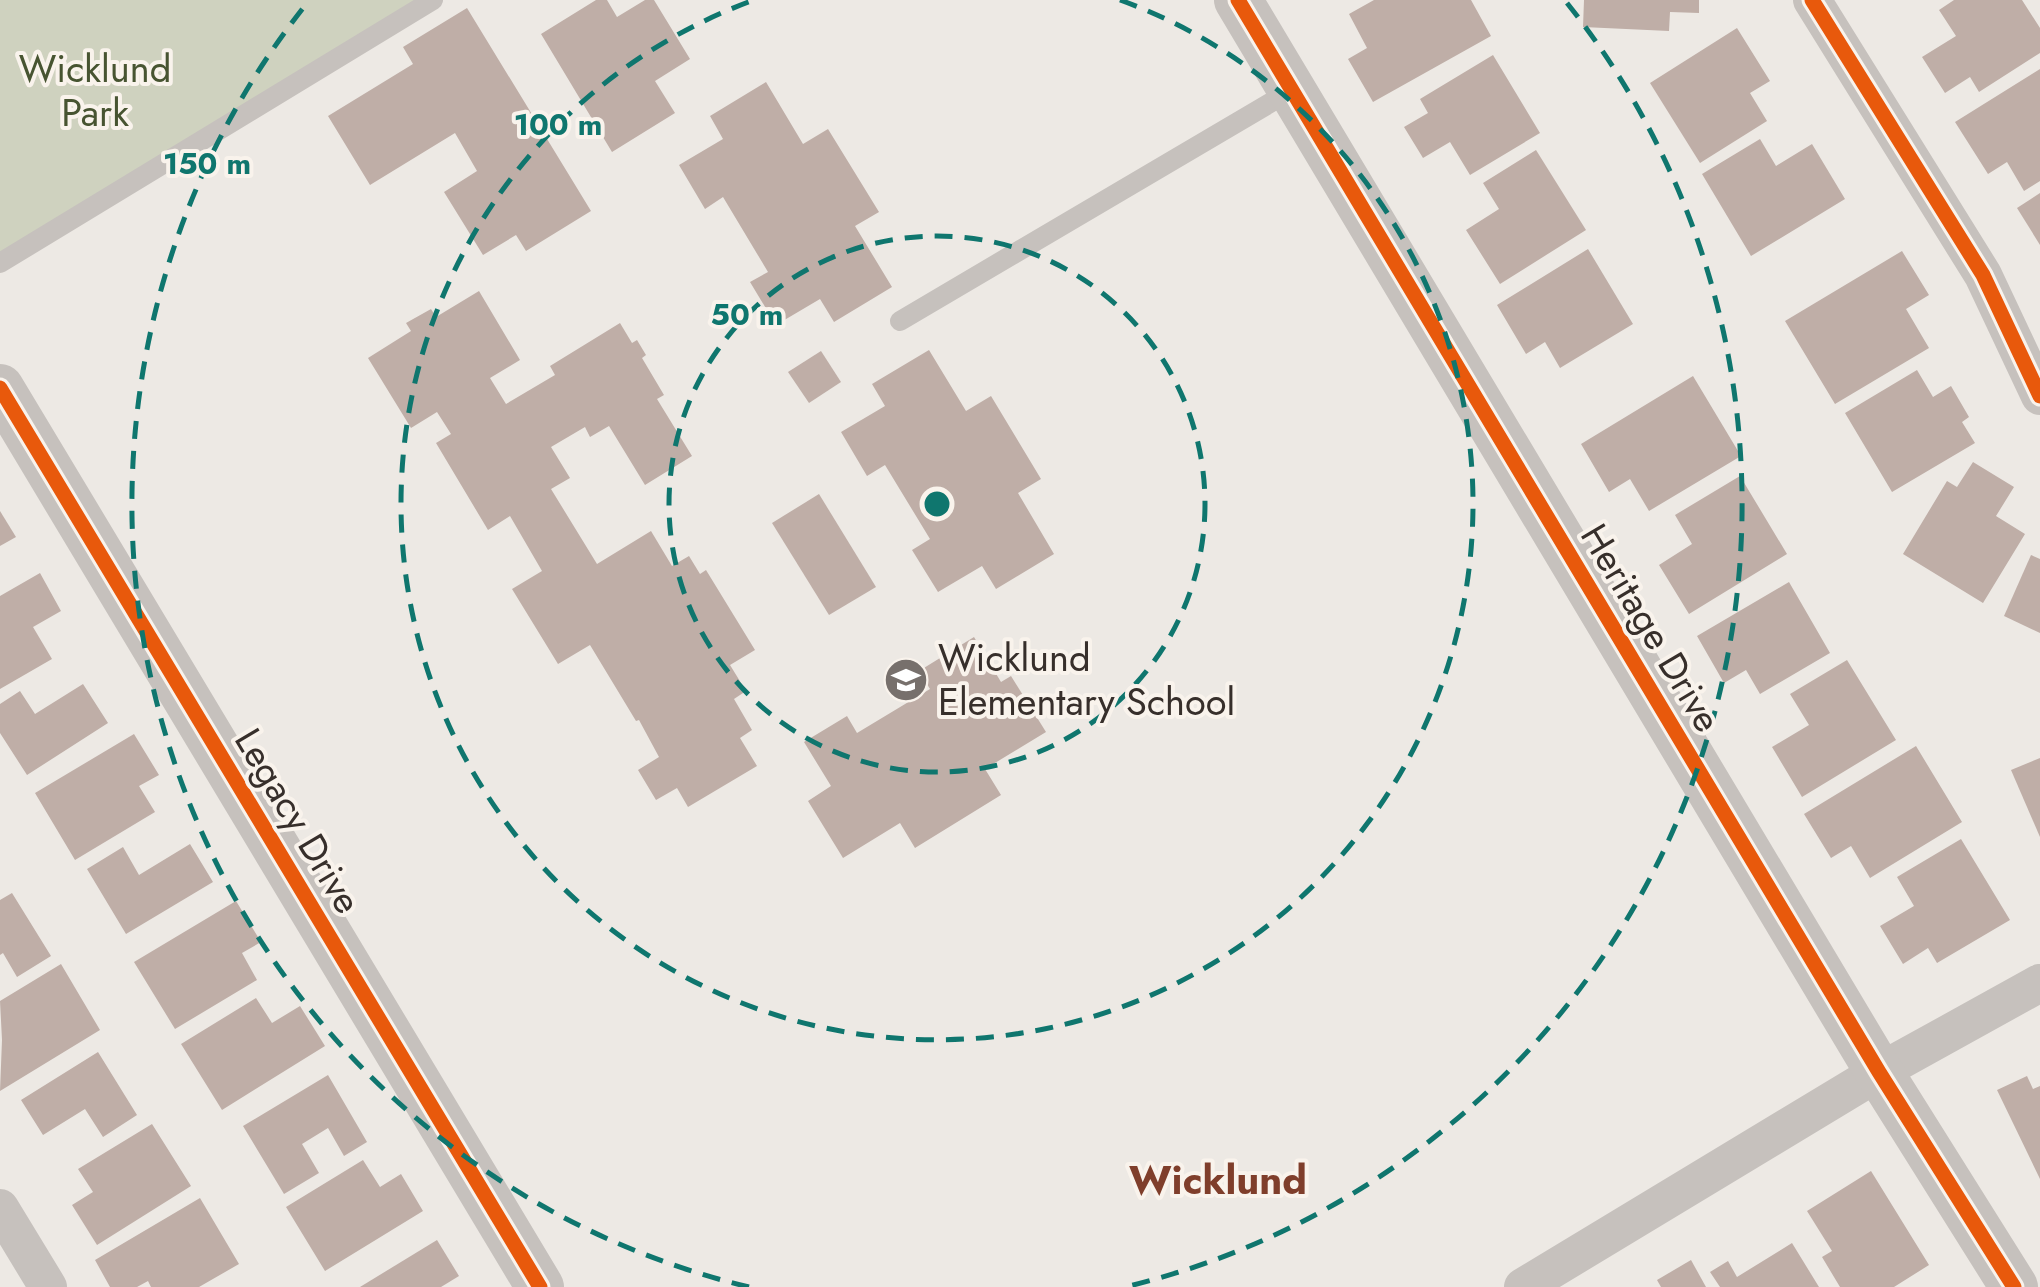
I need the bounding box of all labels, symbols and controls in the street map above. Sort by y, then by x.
park label: Wicklund Park [19,41,171,140]
text: 100 m [514,103,602,146]
text: 150 m [163,142,251,185]
text: 50 m [711,293,783,336]
centre of rings [919,486,955,522]
street label: Heritage Drive [1568,513,1735,742]
place label: Wicklund Elementary School [938,630,1235,729]
school or university icon: Wicklund Elementary School [883,657,929,703]
street label: Legacy Drive [221,718,375,924]
district label: Wicklund [1129,1151,1307,1209]

